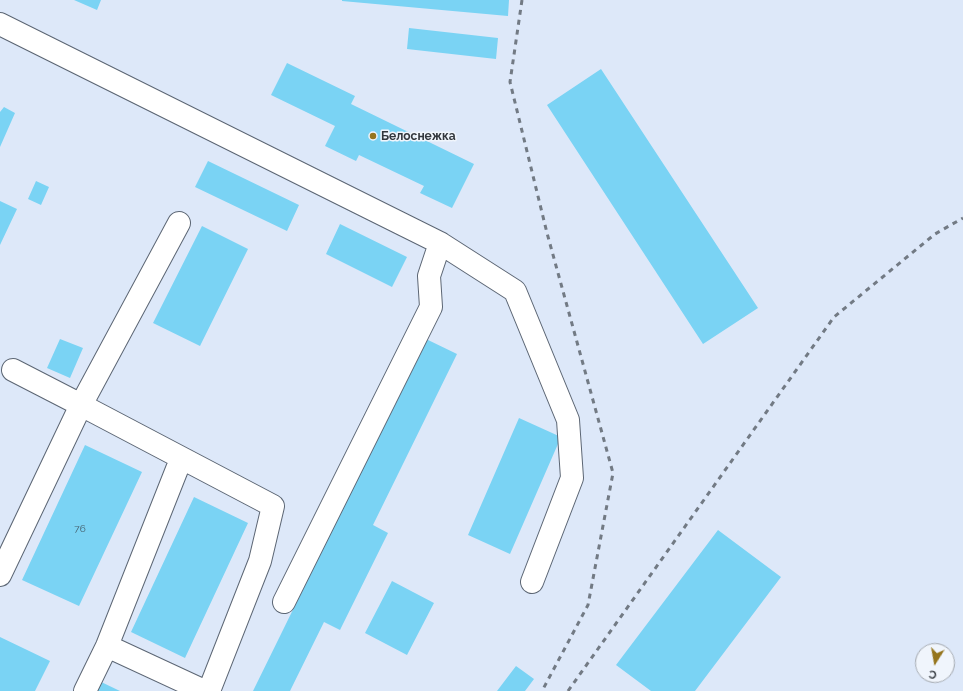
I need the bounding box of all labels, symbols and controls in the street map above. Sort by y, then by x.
place label: Белоснежка [381,129,456,143]
marker: Белоснежка [368,131,378,141]
house number: 76 [74,523,86,535]
north arrow [915,643,955,683]
text: С [928,667,938,681]

